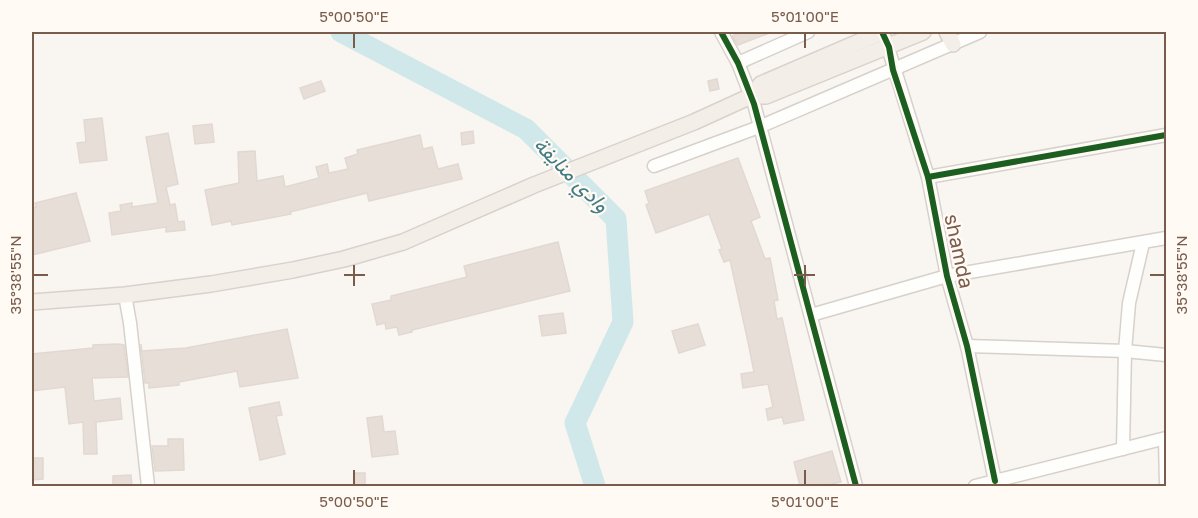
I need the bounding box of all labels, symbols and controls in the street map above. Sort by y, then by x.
text: 5°00'50"E [319,7,389,25]
text: 5°01'00"E [771,7,839,25]
water label: وادي منايفة [525,131,616,221]
street label: shamda [940,212,980,290]
text: 35°38'55"N [6,235,24,315]
text: 35°38'55"N [1172,235,1190,315]
text: 5°00'50"E [319,492,389,510]
text: 5°01'00"E [771,492,839,510]

